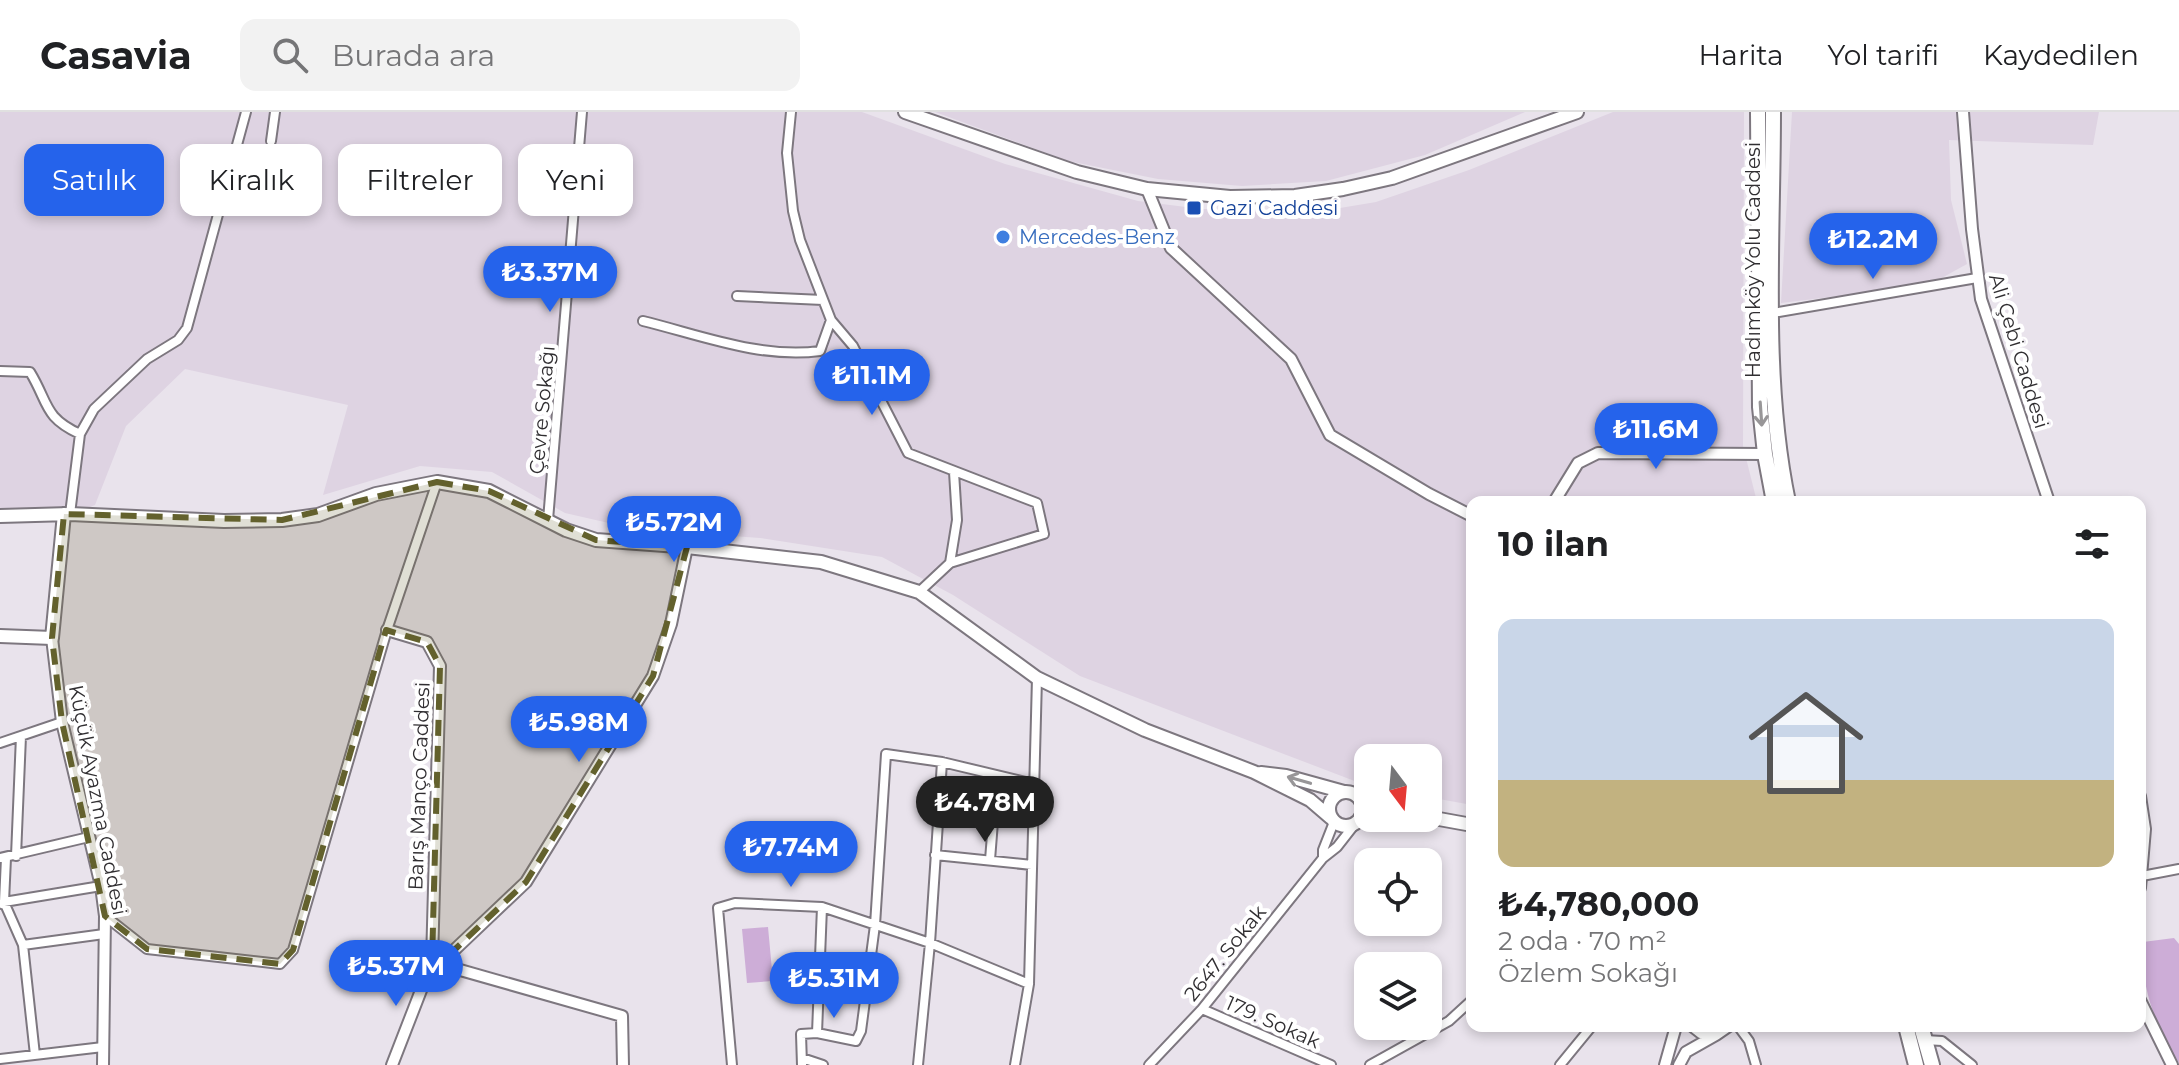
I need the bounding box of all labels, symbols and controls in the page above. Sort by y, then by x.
search box [240,19,800,91]
text: Casavia [40,32,192,79]
icon: search [268,33,312,77]
text: Burada ara [332,37,495,74]
text: Harita [1699,38,1784,72]
text: Yol tarifi [1828,38,1939,72]
text: Kaydedilen [1983,38,2139,72]
street label: Hadımköy Yolu Caddesi [1741,142,1765,378]
chip: Satılık [24,144,164,216]
chip: Kiralık [180,144,322,216]
chip: Filtreler [338,144,502,216]
chip: Yeni [518,144,633,216]
place label: Gazi Caddesi [1210,196,1338,220]
marker: Gazi Caddesi [1185,199,1203,217]
pin: ₺12.2M [1808,213,1938,281]
text: ₺12.2M [1827,223,1919,255]
place label: Mercedes-Benz [1019,225,1175,249]
marker: Mercedes-Benz [994,228,1012,246]
pin: ₺3.37M [485,246,615,314]
text: ₺3.37M [501,256,599,288]
street label: Ali Çebi Caddesi [1984,271,2054,431]
street label: Çevre Sokağı [524,345,560,475]
pin: ₺11.1M [807,349,937,417]
text: ₺11.1M [832,359,912,391]
one-way arrow [1754,400,1769,427]
pin: ₺11.6M [1591,403,1721,471]
text: ₺11.6M [1613,413,1699,445]
pin: ₺5.72M [609,496,739,564]
text: ₺5.72M [625,506,723,538]
icon: filters [2070,522,2114,566]
text: 10 ilan [1498,523,1609,565]
icon: home [1734,671,1878,815]
street label: Barış Manço Caddesi [403,681,435,891]
street label: Küçük Ayazma Caddesi [64,683,132,917]
pin: ₺5.98M [514,696,644,764]
text: ₺5.98M [529,706,629,738]
north arrow [1354,744,1442,832]
map controls [1354,744,1442,1040]
one-way arrow [1287,771,1313,786]
pin: ₺4.78M [920,776,1050,844]
text: ₺4.78M [934,786,1036,818]
pin: ₺7.74M [726,821,856,889]
text: ₺7.74M [743,831,839,863]
button: locate [1354,848,1442,936]
text: ₺4,780,000 [1498,883,1699,925]
street label: 2647. Sokak [1179,900,1271,1006]
text: 2 oda · 70 m² [1498,925,1667,957]
pin: ₺5.37M [331,940,461,1008]
text: ₺5.37M [347,950,445,982]
pin: ₺5.31M [769,952,899,1020]
button: layers [1354,952,1442,1040]
text: Özlem Sokağı [1498,957,1678,989]
text: ₺5.31M [788,962,880,994]
street label: 179. Sokak [1222,991,1324,1053]

